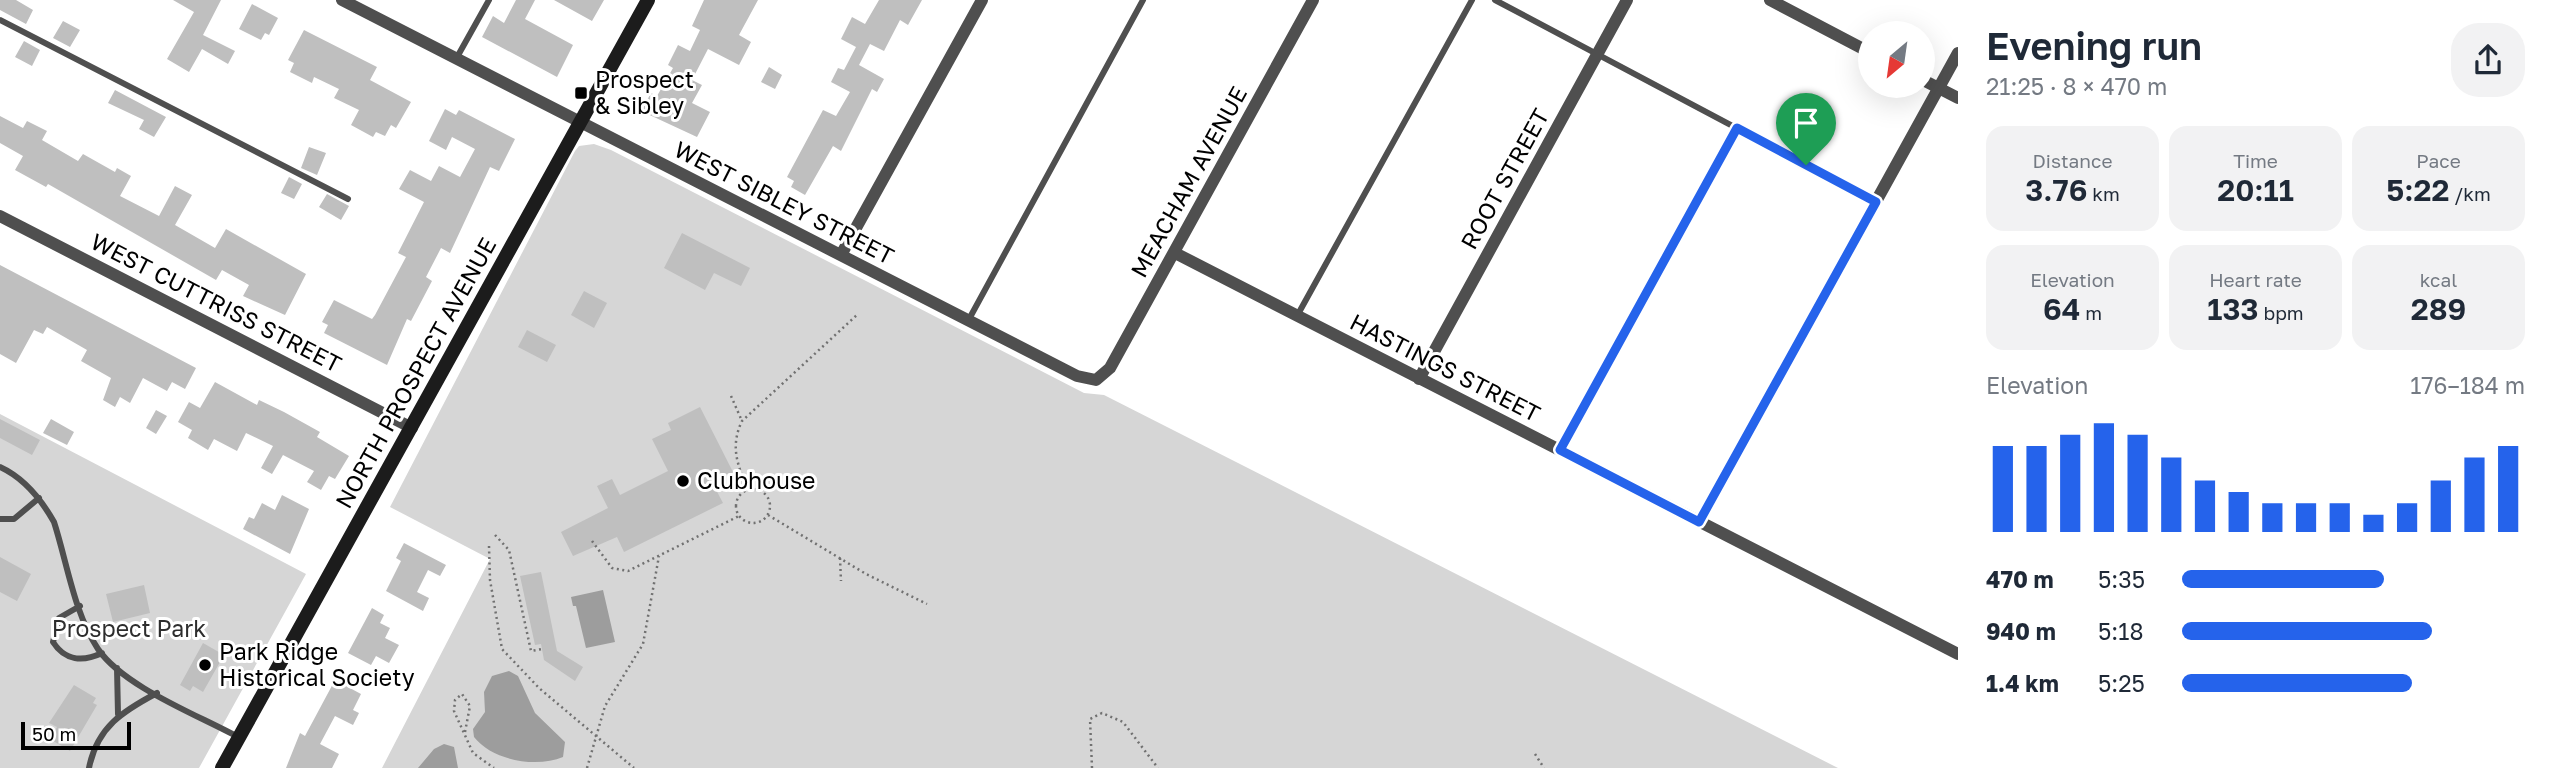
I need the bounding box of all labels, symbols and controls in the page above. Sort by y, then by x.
north arrow [1858,21,1936,98]
map controls [1858,21,1935,98]
text: Evening run [1986,23,2202,68]
button: share [2451,23,2525,97]
place label: Prospect & Sibley [595,65,694,119]
text: 21:25 · 8 × 470 m [1986,72,2167,100]
street label: MEACHAM AVENUE [1124,81,1252,282]
marker: Prospect & Sibley [573,85,589,101]
pin [1776,93,1836,165]
street label: ROOT STREET [1454,103,1554,254]
icon: arrive [1787,104,1825,142]
street label: WEST SIBLEY STREET [670,135,899,270]
text: Distance [2033,149,2112,172]
text: Time [2233,149,2278,172]
text: Pace [2416,149,2461,172]
text: 3.76 [2025,172,2088,208]
text: 20:11 [2217,172,2294,208]
text: 5:22 [2386,172,2449,208]
text: km [2088,182,2120,205]
text: /km [2449,182,2491,205]
street label: WEST CUTTRISS STREET [86,227,346,378]
street label: NORTH PROSPECT AVENUE [329,232,501,513]
text: Elevation [2030,268,2115,291]
text: Heart rate [2209,268,2302,291]
text: kcal [2420,268,2457,291]
text: 64 [2043,291,2080,327]
text: 133 [2207,291,2259,327]
text: 289 [2411,291,2466,327]
text: m [2080,301,2102,324]
text: bpm [2259,301,2304,324]
street label: HASTINGS STREET [1346,307,1545,427]
text: Elevation [1986,371,2088,399]
text: 176–184 m [2410,371,2525,399]
place label: Clubhouse [697,466,815,494]
marker: Clubhouse [675,473,691,489]
text: 470 m [1986,565,2054,593]
text: 5:35 [2098,565,2145,593]
park label: Prospect Park [52,614,206,642]
text: 940 m [1986,617,2056,645]
text: 5:18 [2098,617,2143,645]
place label: Park Ridge Historical Society [219,637,415,691]
marker: Park Ridge Historical Society [197,657,213,673]
text: 1.4 km [1986,669,2059,697]
text: 5:25 [2098,669,2145,697]
scale bar [21,719,131,751]
text: 50 m [32,722,76,745]

